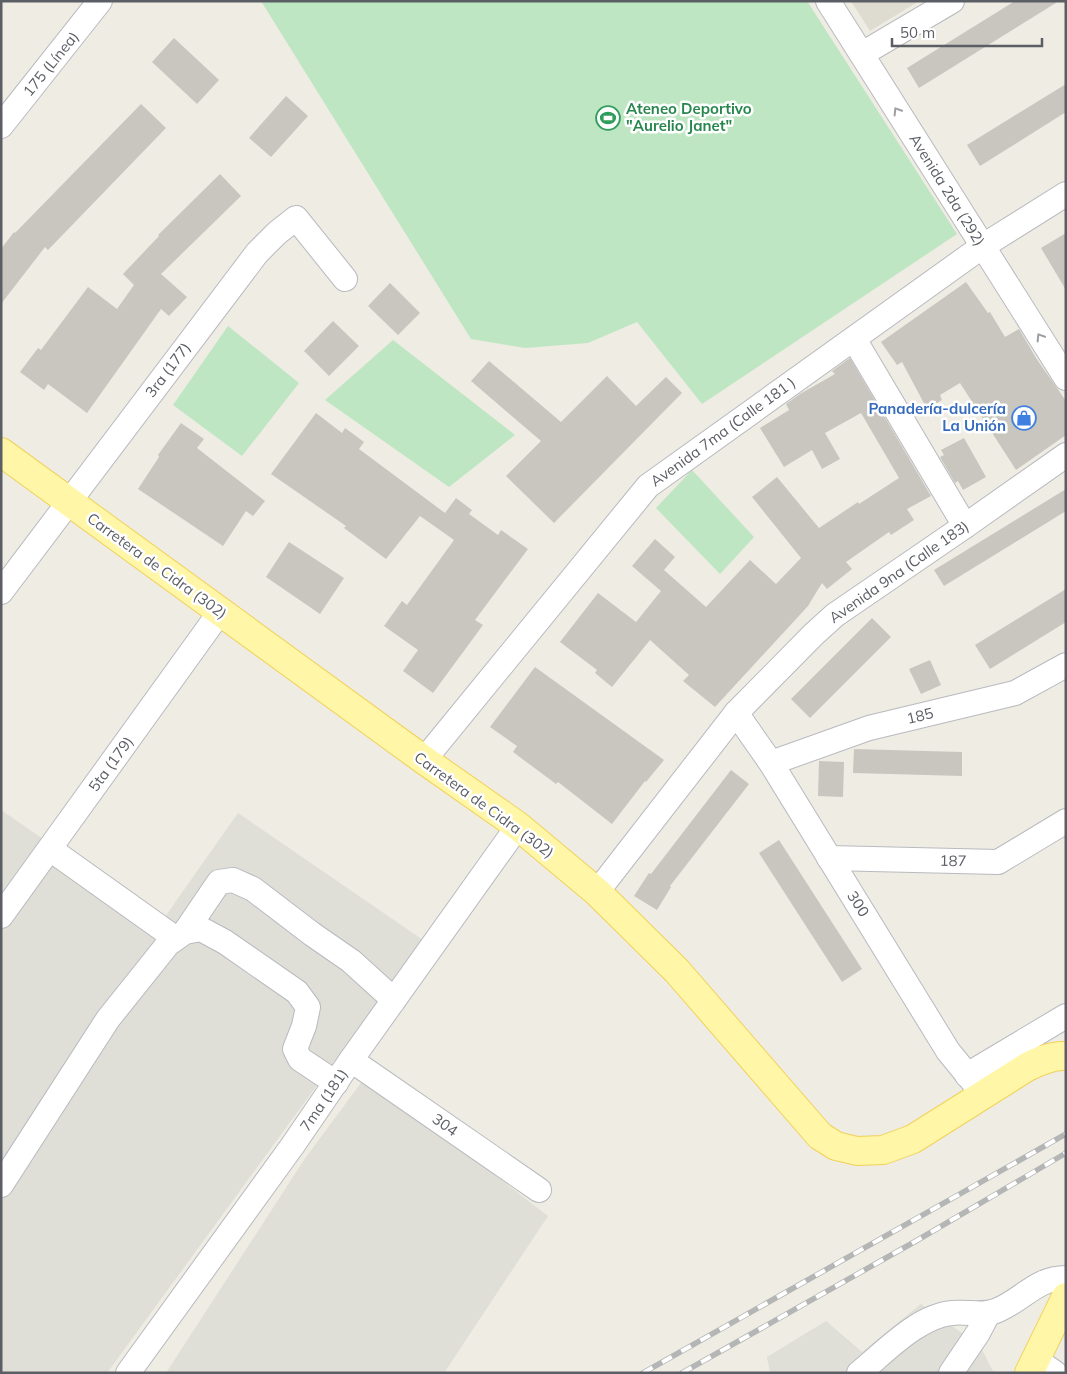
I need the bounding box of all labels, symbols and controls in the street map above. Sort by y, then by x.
scale bar [892,15,1042,47]
text: 50 m [900,23,935,42]
street label: 175 (Línea) [19,27,83,100]
place label: Ateneo Deportivo "Aurelio Janet" [626,99,752,135]
sports icon: Ateneo Deportivo "Aurelio Janet" [595,105,621,131]
one-way arrow [894,107,904,116]
street label: Avenida 2da (292) [905,130,989,249]
one-way arrow [1036,333,1046,342]
street label: 3ra (177) [141,338,194,401]
street label: Avenida 7ma (Calle 181 ) [647,373,799,491]
place label: Panadería-dulcería La Unión [868,399,1006,435]
shop icon: Panadería-dulcería La Unión [1011,405,1037,431]
street label: Carretera de Cidra (302) [84,508,231,623]
street label: Avenida 9na (Calle 183) [825,516,972,627]
street label: 185 [905,703,935,728]
street label: 5ta (179) [84,732,137,795]
street label: Carretera de Cidra (302) [411,747,558,862]
street label: 187 [939,851,967,870]
street label: 300 [843,887,874,920]
street label: 7ma (181) [296,1065,351,1135]
street label: 304 [429,1109,462,1140]

